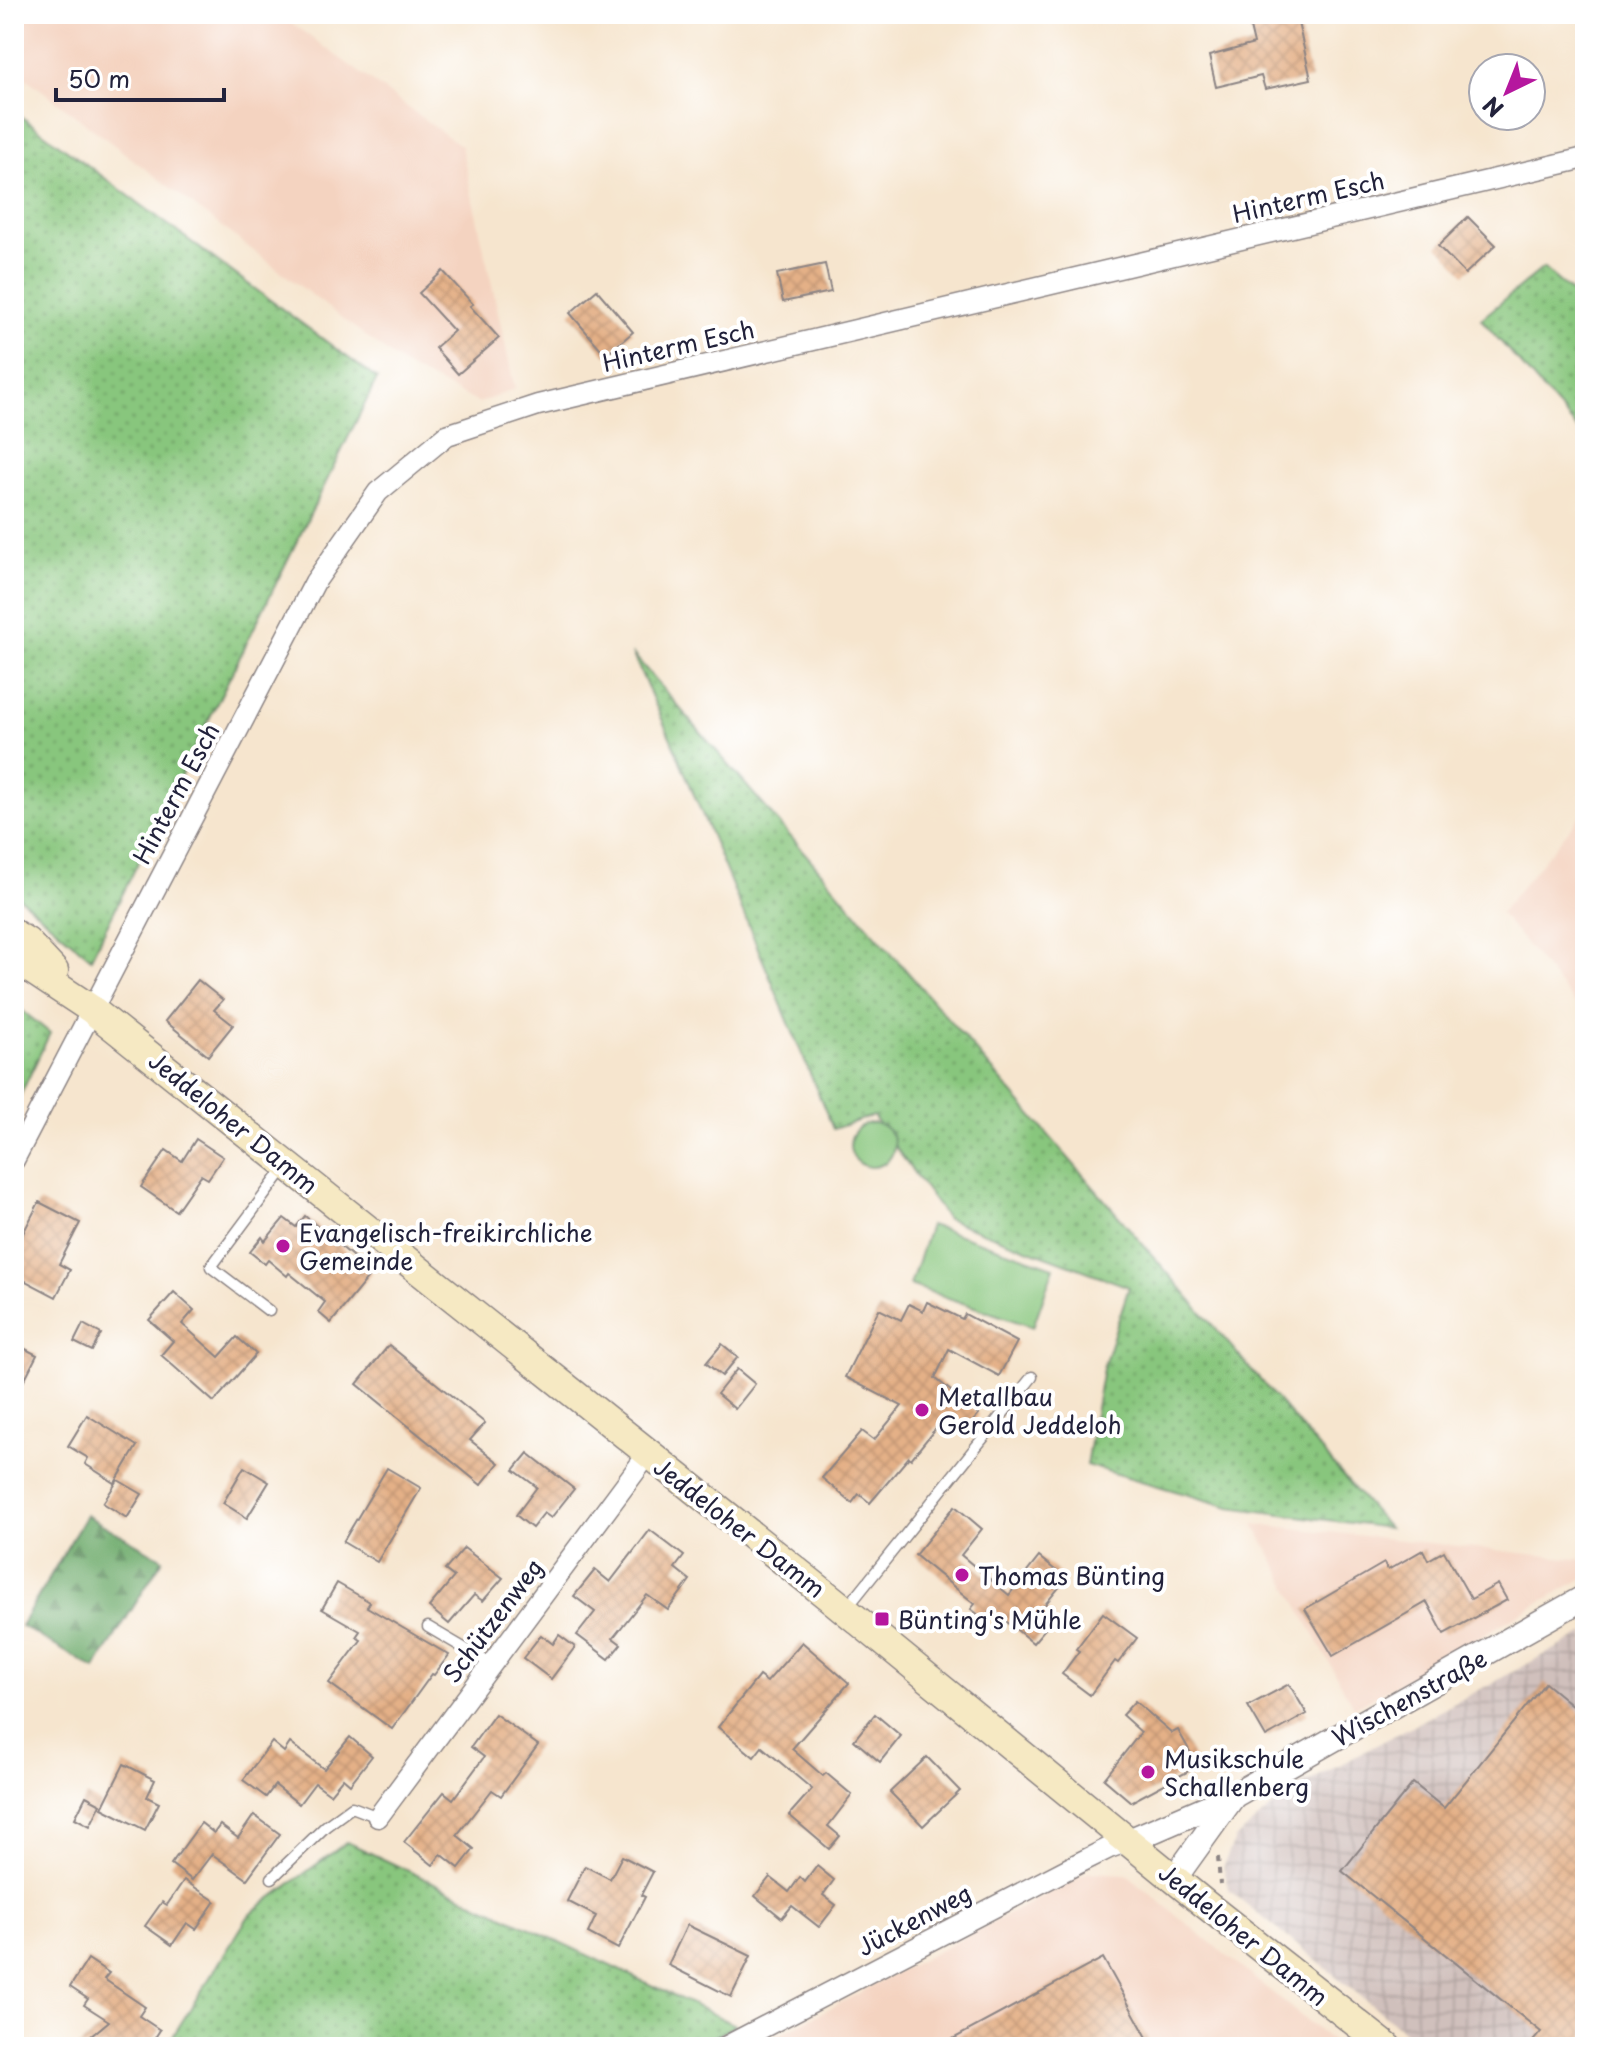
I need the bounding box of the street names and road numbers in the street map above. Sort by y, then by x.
street label: Hinterm Esch [1228,161,1388,231]
street label: Hinterm Esch [598,310,758,380]
street label: Hinterm Esch [123,716,227,870]
street label: Jeddeloher Damm [141,1042,327,1202]
street label: Jeddeloher Damm [647,1448,833,1606]
street label: Schützenweg [433,1550,551,1690]
street label: Wischenstraße [1325,1640,1493,1754]
street label: Jeddeloher Damm [1151,1854,1337,2014]
street label: Jückenweg [850,1874,978,1964]

